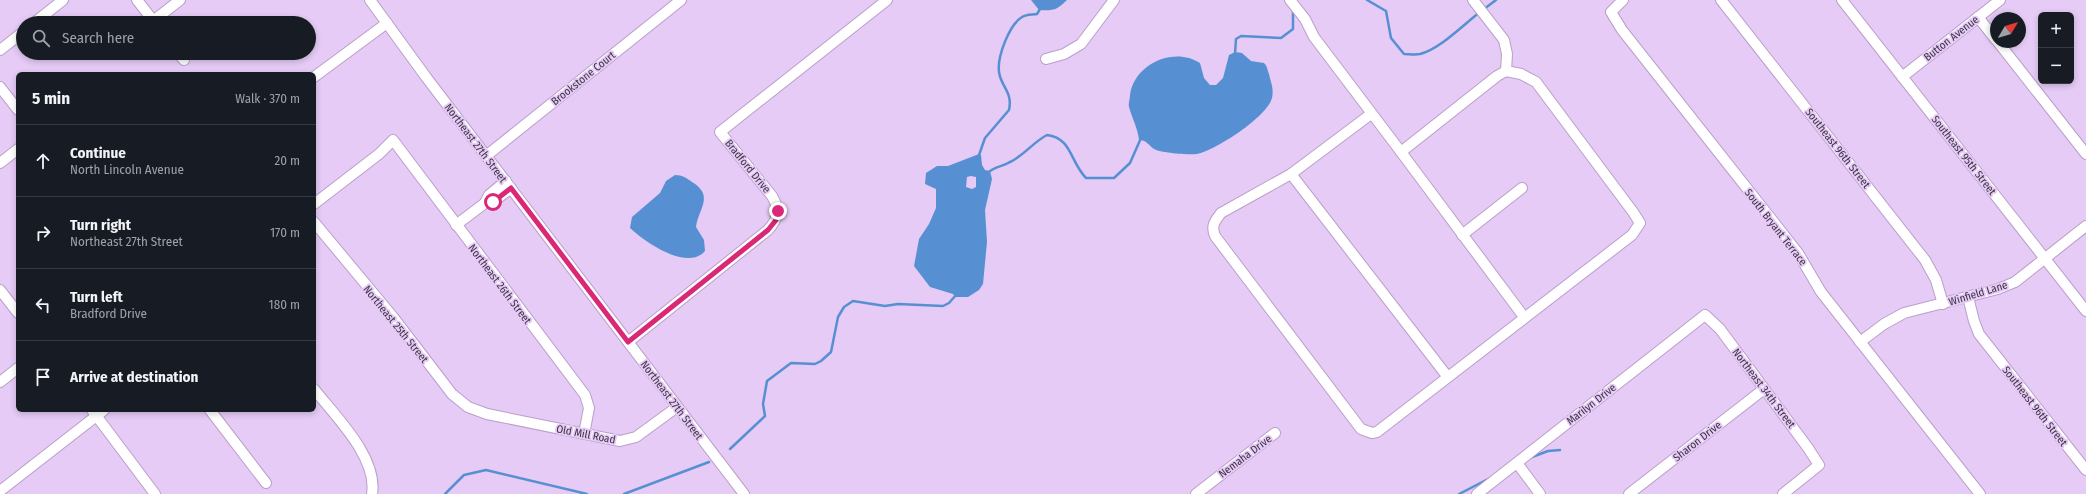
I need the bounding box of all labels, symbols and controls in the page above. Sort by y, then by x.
north arrow [1990,12,2026,48]
map controls [2038,12,2074,84]
button: + [2038,12,2074,48]
street label: Button Avenue [1921,13,1981,64]
search box [16,16,316,60]
icon: search [30,27,52,49]
text: Search here [62,29,134,47]
street label: Brookstone Court [549,48,618,108]
button: − [2038,48,2074,84]
text: 5 min [32,88,70,109]
text: Walk · 370 m [235,91,300,106]
street label: Northeast 27th Street [442,101,510,186]
street label: Southeast 96th Street [1802,106,1873,191]
street label: Southeast 95th Street [1929,113,1999,198]
street label: Bradford Drive [722,137,773,196]
text: Continue [70,144,126,162]
icon: ahead [32,150,54,172]
text: 20 m [274,153,300,168]
text: North Lincoln Avenue [70,162,184,177]
street label: South Bryant Terrace [1742,186,1810,268]
route start [484,193,502,211]
route end [769,202,787,220]
text: Turn right [70,216,131,234]
icon: right [32,222,54,244]
text: 170 m [270,225,300,240]
text: Northeast 27th Street [70,234,183,249]
street label: Northeast 26th Street [465,242,534,327]
street label: Winfield Lane [1947,278,2009,309]
street label: Northeast 25th Street [360,283,431,366]
text: Turn left [70,288,123,306]
icon: left [32,294,54,316]
text: 180 m [269,297,300,312]
text: Bradford Drive [70,306,147,321]
street label: Northeast 34th Street [1729,346,1798,431]
street label: Northeast 27th Street [638,358,706,443]
street label: Southeast 96th Street [1999,364,2070,449]
icon: arrive [32,366,54,388]
text: Arrive at destination [70,368,198,386]
street label: Marilyn Drive [1564,381,1619,428]
street label: Sharon Drive [1671,419,1724,464]
street label: Old Mill Road [555,422,617,447]
street label: Nemaha Drive [1216,432,1274,481]

